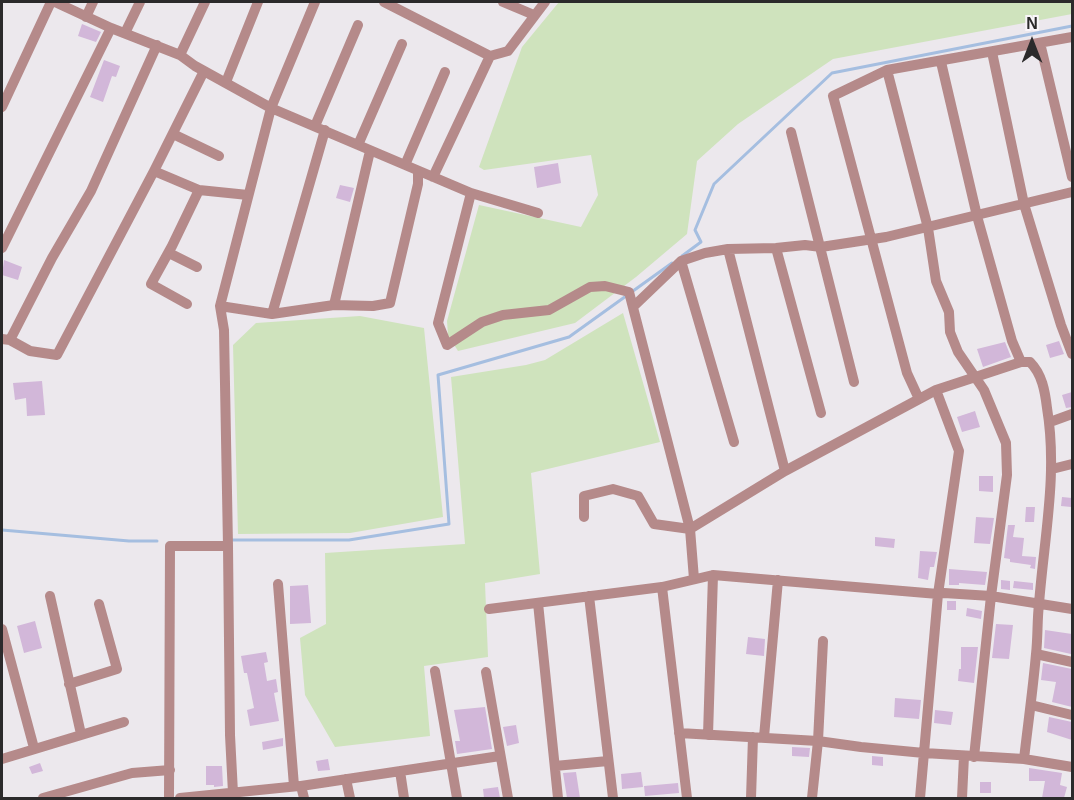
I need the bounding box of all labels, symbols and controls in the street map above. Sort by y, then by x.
north arrow [1002,12,1062,72]
text: N [1026,15,1038,32]

